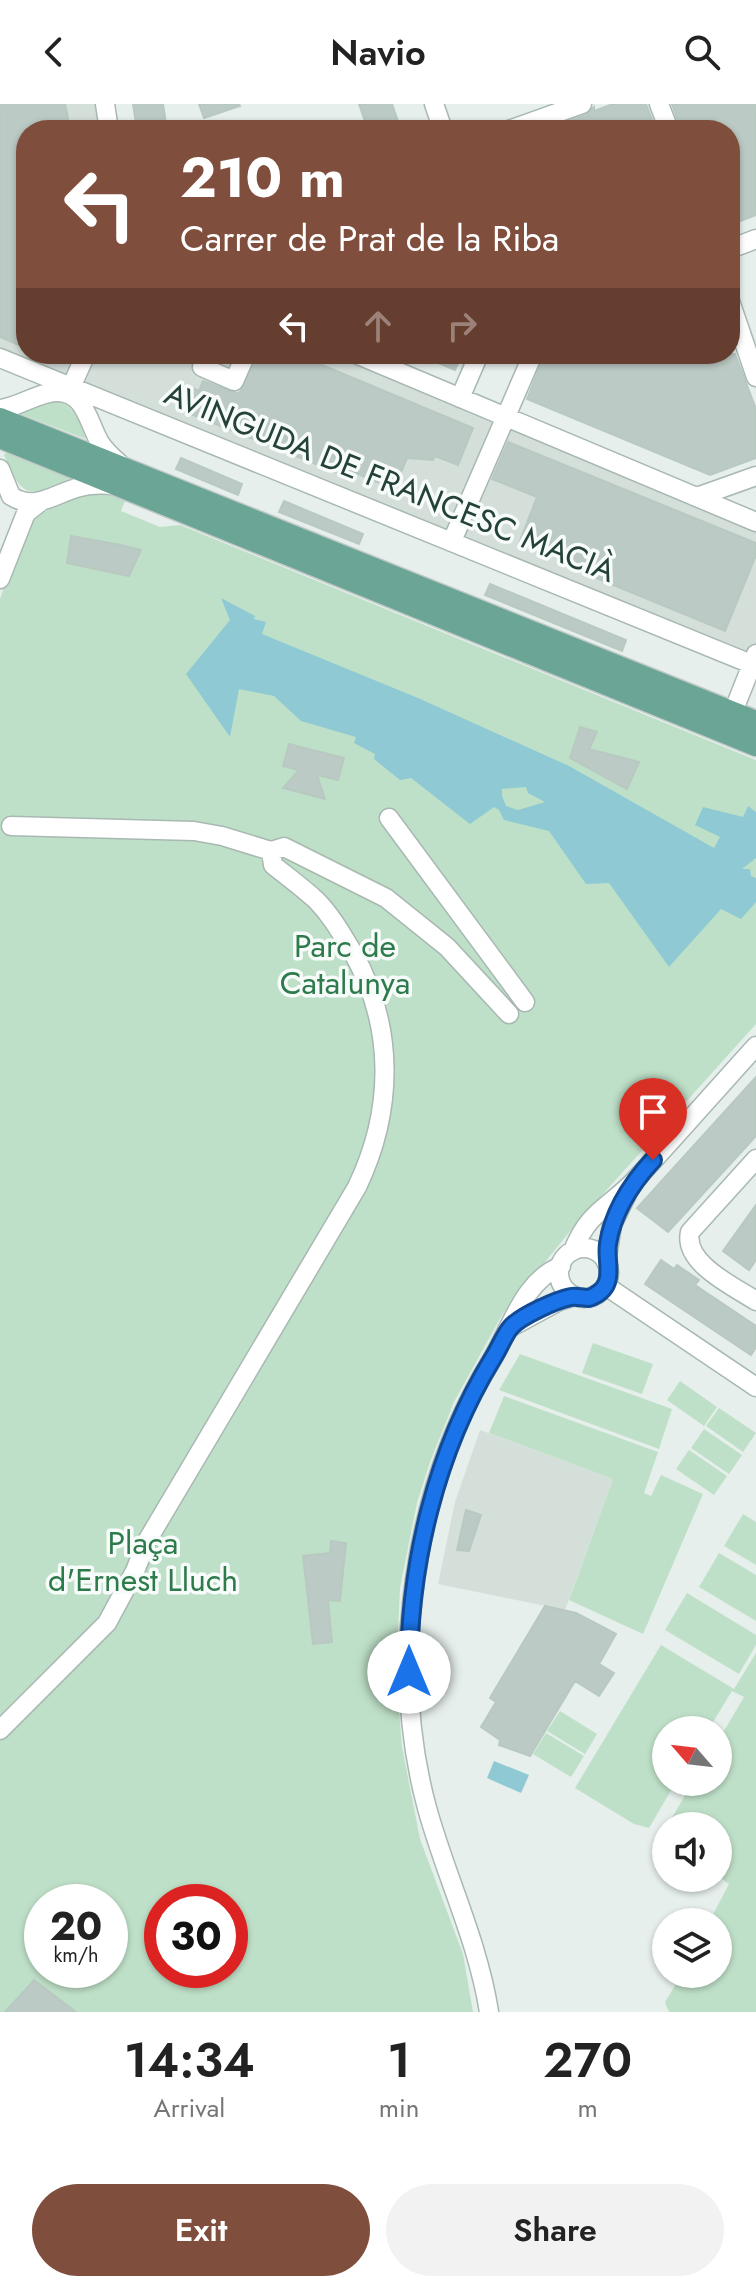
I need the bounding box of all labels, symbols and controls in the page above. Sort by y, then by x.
text: Navio [330,26,426,78]
icon: back [32,30,76,74]
icon: search [680,30,724,74]
text: 210 m [180,137,345,218]
icon: left [48,152,152,256]
text: Carrer de Prat de la Riba [180,212,559,264]
icon: left [272,304,316,348]
icon: ahead [356,304,400,348]
icon: right [440,304,484,348]
street label: AVINGUDA DE FRANCESC MACIÀ [158,370,622,594]
park label: Parc de Catalunya [280,923,410,1006]
pin [619,1078,687,1160]
icon: arrive [631,1090,675,1134]
park label: Plaça d'Ernest Lluch [48,1520,238,1603]
position arrow [367,1630,451,1714]
north arrow [652,1716,732,1796]
map controls [652,1716,732,1988]
button: sound [652,1812,732,1892]
speed limit sign: 30 [144,1884,248,1988]
text: 20 [50,1897,102,1955]
button: layers [652,1908,732,1988]
text: km/h [53,1941,99,1970]
text: 14:34 [124,2026,255,2095]
text: 1 [387,2026,411,2095]
text: 270 [543,2026,632,2095]
text: Arrival [153,2089,225,2127]
text: min [379,2089,419,2127]
text: m [578,2089,598,2127]
button: Exit [32,2184,370,2276]
button: Share [386,2184,724,2276]

